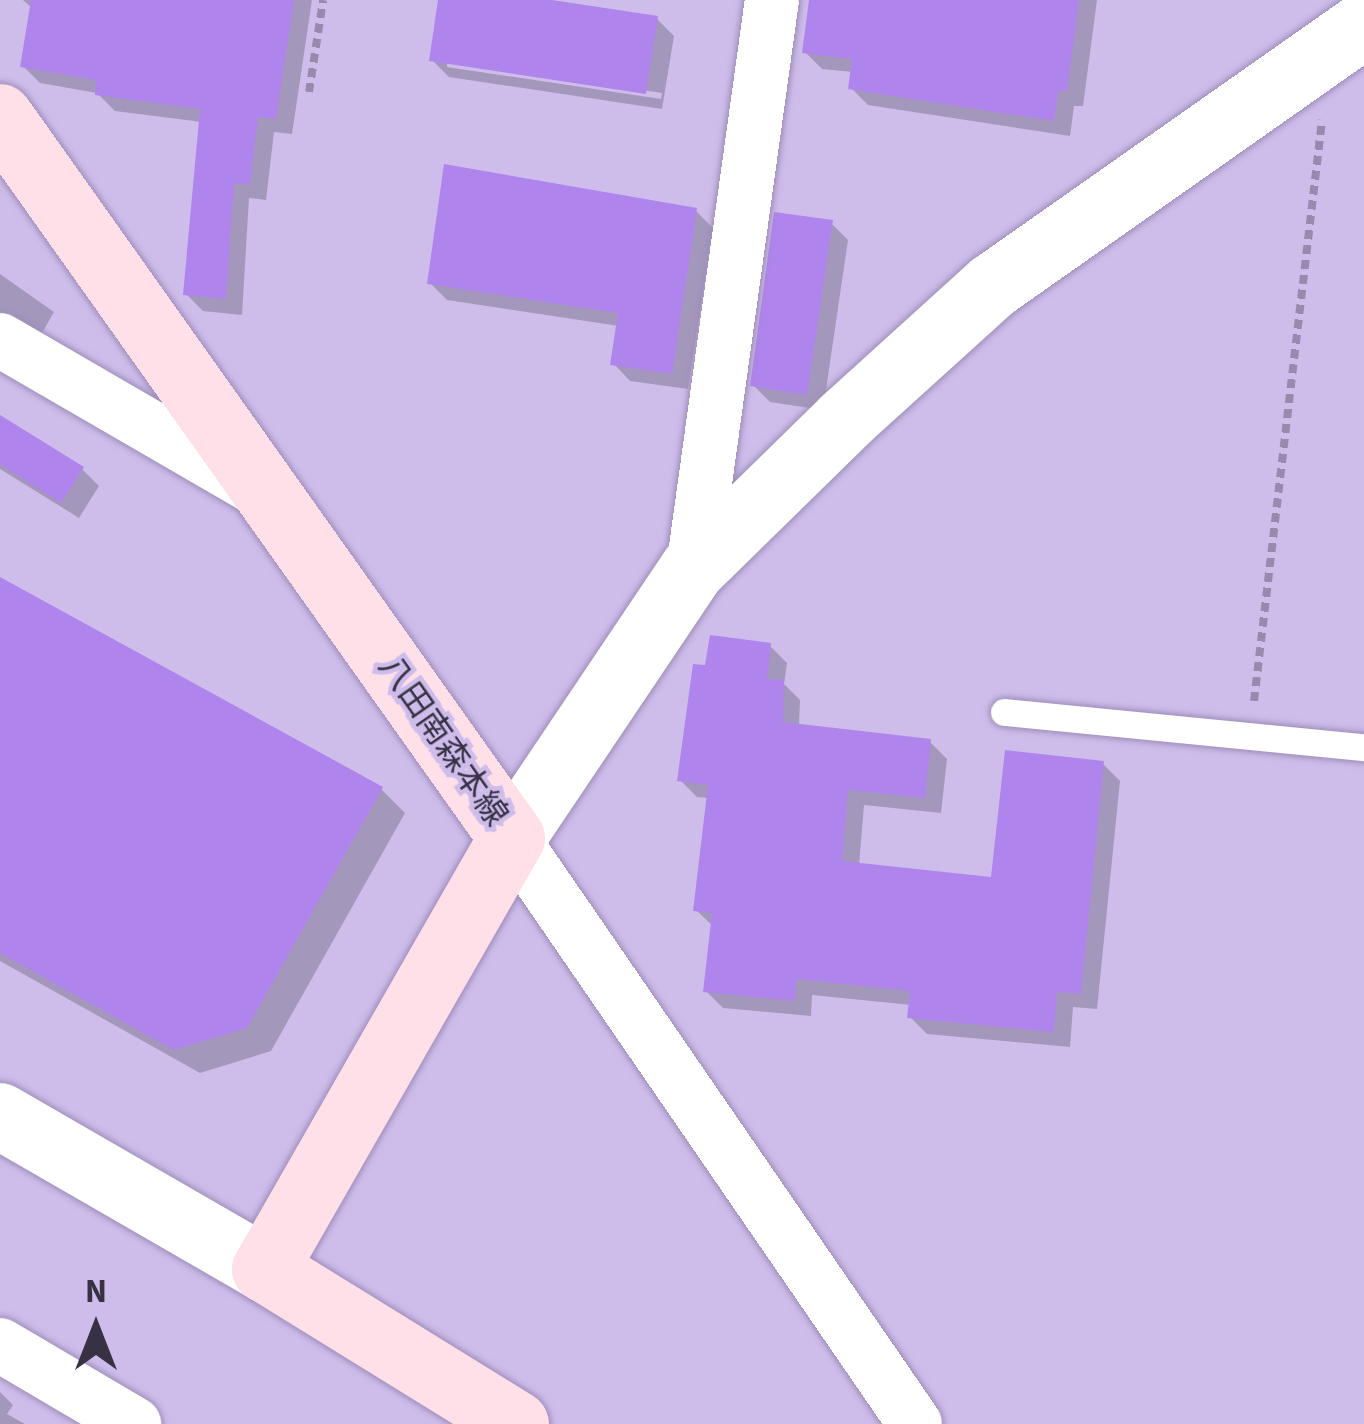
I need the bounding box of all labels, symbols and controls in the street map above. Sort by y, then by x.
street label: 八田南森本線 [370,649,516,833]
north arrow [36,1268,156,1388]
text: N [85,1268,107,1315]

